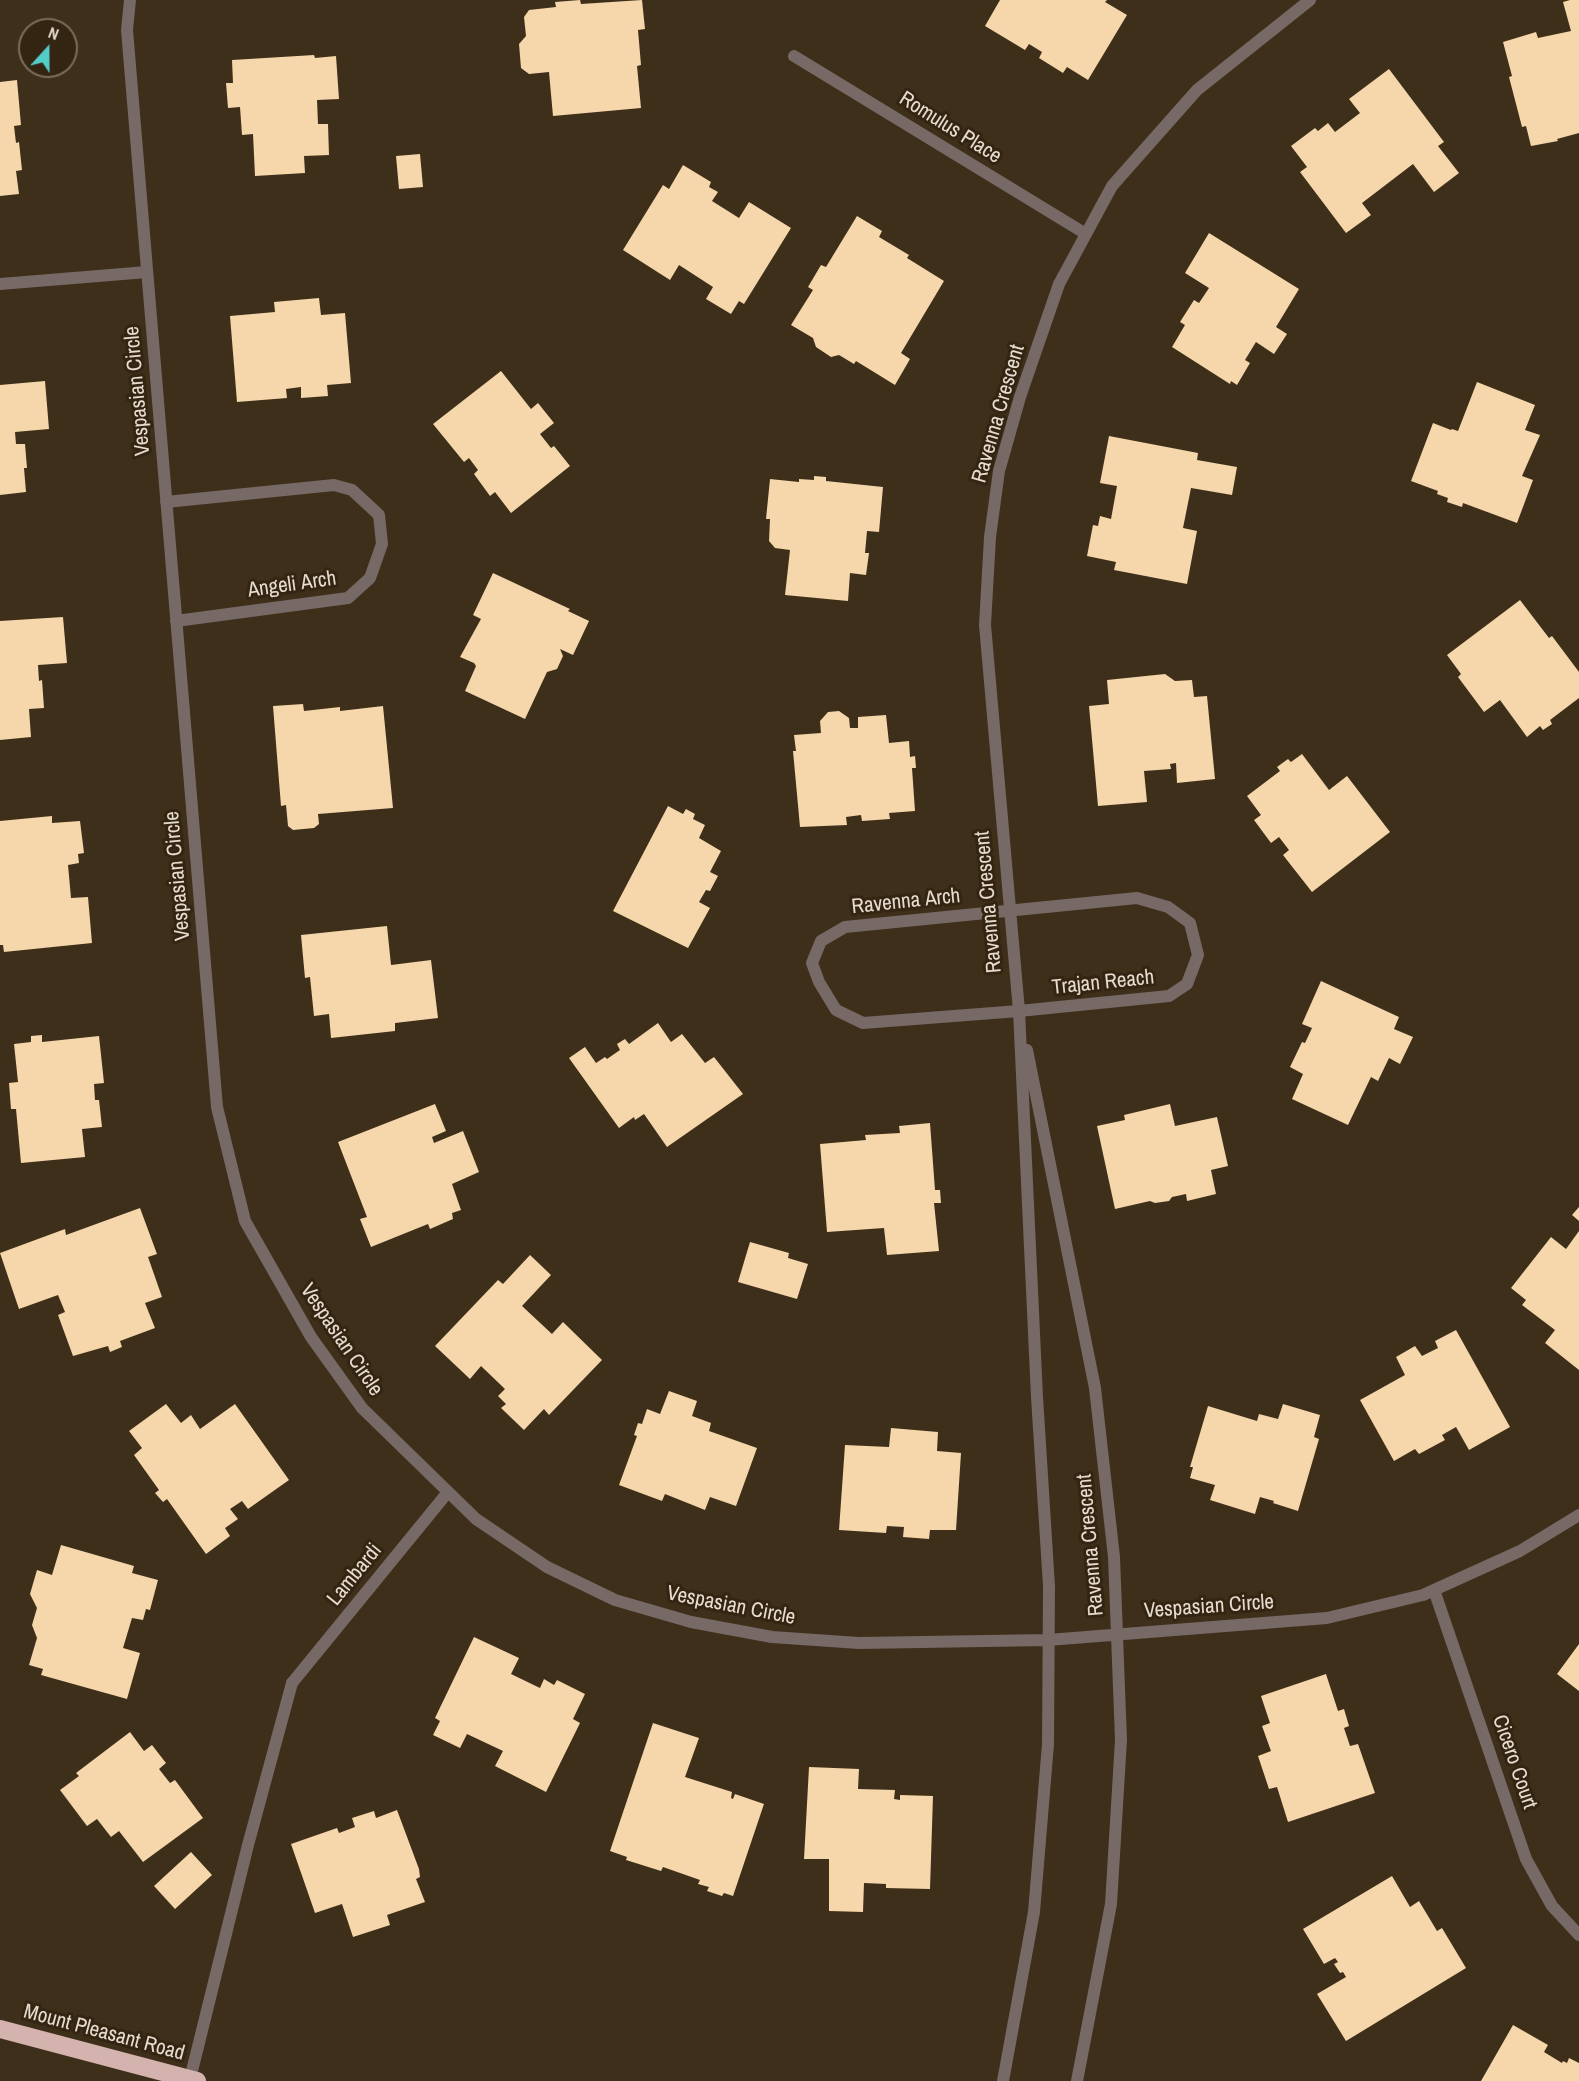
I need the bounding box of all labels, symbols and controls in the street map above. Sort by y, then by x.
north arrow [18,18,78,78]
text: N [45,21,62,45]
street label: Romulus Place [894,87,1006,169]
street label: Vespasian Circle [120,325,156,457]
street label: Ravenna Crescent [967,342,1031,486]
street label: Angeli Arch [246,566,338,604]
street label: Vespasian Circle [160,810,196,942]
street label: Ravenna Crescent [970,830,1008,974]
street label: Ravenna Arch [850,884,962,920]
street label: Trajan Reach [1051,965,1155,1001]
street label: Vespasian Circle [294,1279,388,1401]
street label: Ravenna Crescent [1072,1473,1110,1617]
street label: Lambardi [322,1539,388,1611]
street label: Vespasian Circle [665,1581,797,1631]
street label: Vespasian Circle [1143,1590,1275,1624]
street label: Cicero Court [1486,1712,1542,1812]
street label: Mount Pleasant Road [21,1999,187,2067]

